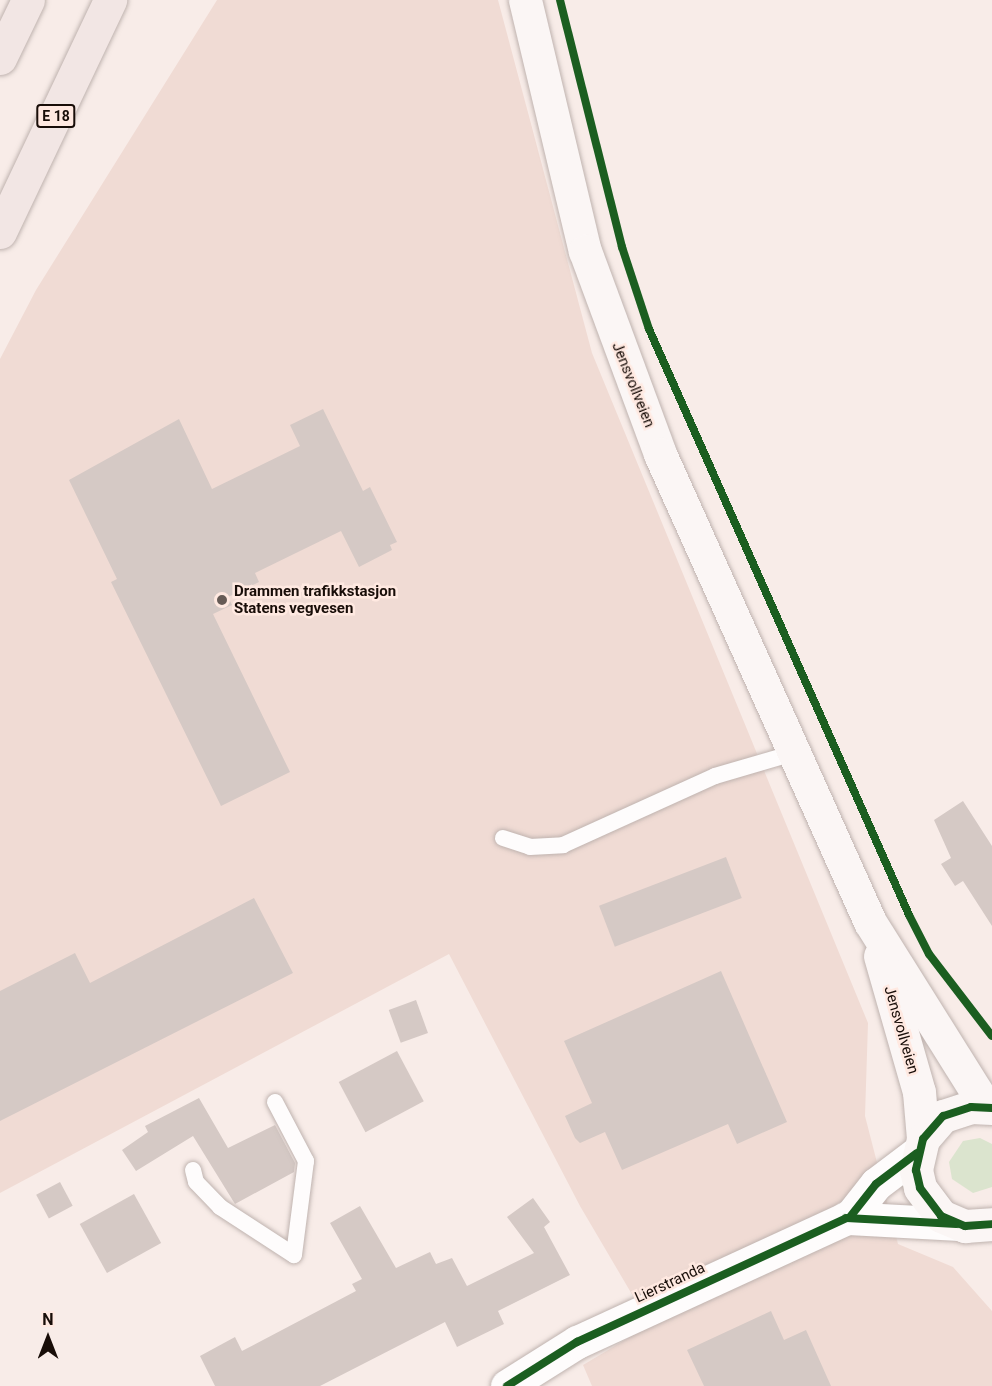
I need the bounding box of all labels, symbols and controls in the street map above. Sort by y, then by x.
road number: E 18 [35,105,77,127]
street label: Jensvollveien [608,340,658,430]
place label: Drammen trafikkstasjon Statens vegvesen [234,582,396,617]
marker: Drammen trafikkstasjon Statens vegvesen [215,593,229,607]
street label: Jensvollveien [880,984,922,1076]
street label: Lierstranda [632,1259,708,1307]
north arrow [18,1308,78,1368]
text: N [42,1310,54,1329]

